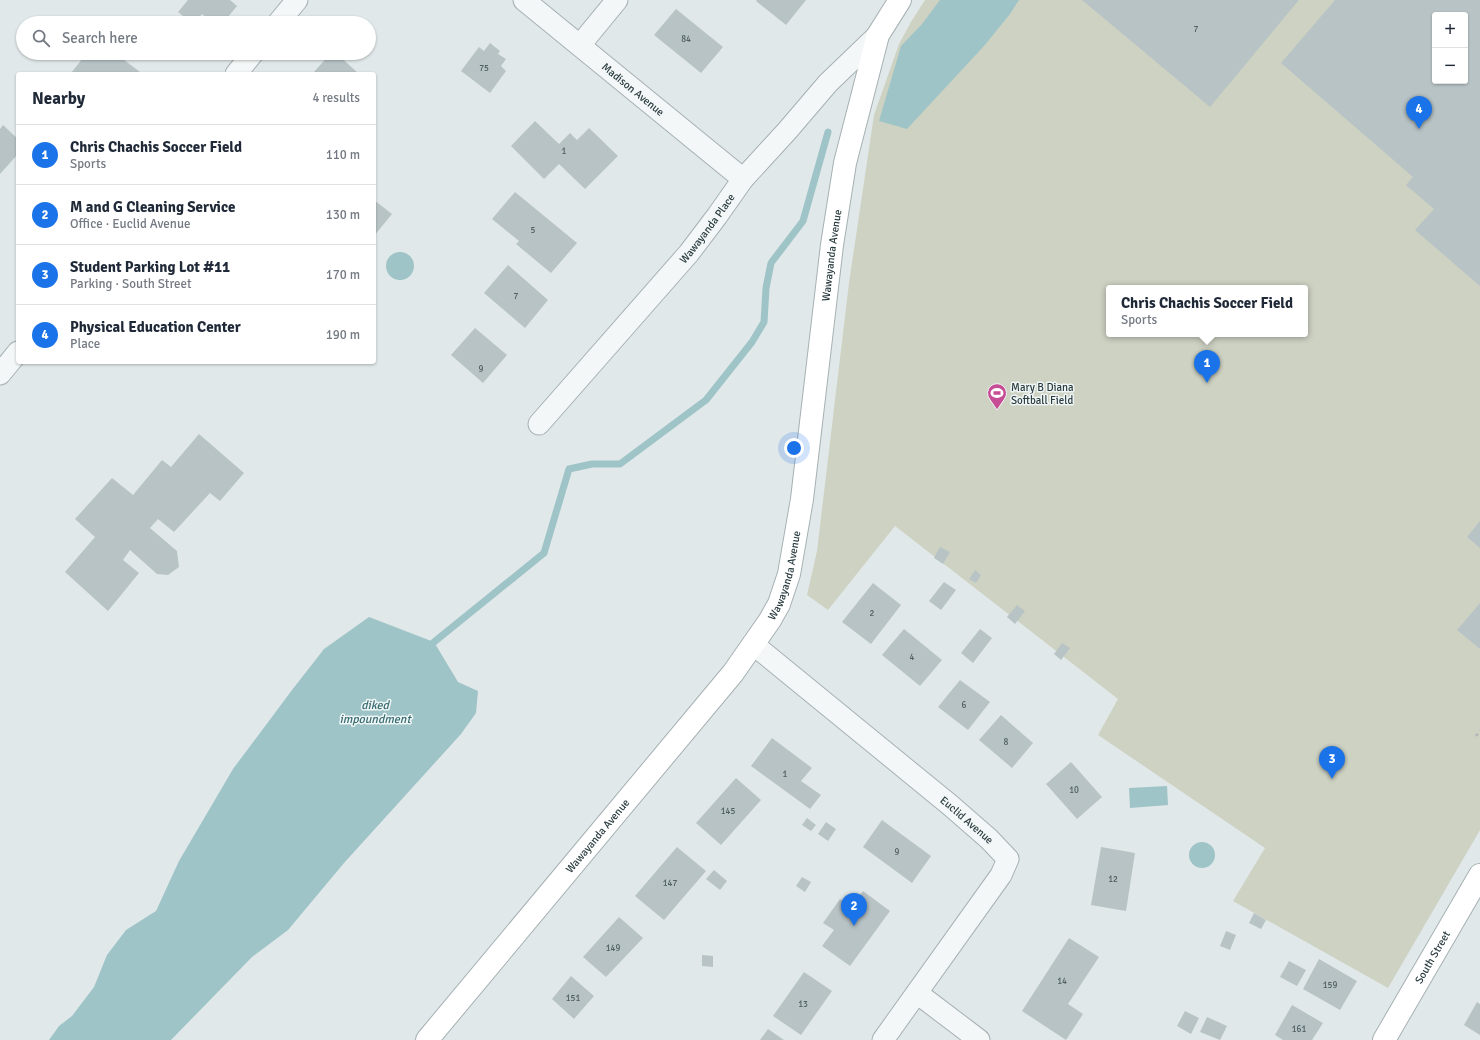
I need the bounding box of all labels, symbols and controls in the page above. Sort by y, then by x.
map controls [1432,12,1468,84]
button: + [1432,12,1468,48]
search box [16,16,376,60]
house number: 7 [1194,24,1199,35]
icon: search [30,27,52,49]
text: Search here [62,29,138,47]
house number: 84 [681,34,691,45]
button: − [1432,48,1468,84]
street label: Madison Avenue [599,60,667,119]
house number: 75 [479,63,489,74]
text: Nearby [32,88,85,109]
text: 4 results [312,90,360,106]
pin: 4 [1406,96,1432,129]
text: Chris Chachis Soccer Field [70,138,242,156]
house number: 1 [562,146,567,157]
text: 1 [41,147,49,163]
text: 110 m [326,147,360,163]
text: Sports [70,156,106,172]
street label: Wawayanda Place [677,191,738,266]
text: M and G Cleaning Service [70,198,235,216]
text: 2 [41,207,49,223]
text: 130 m [326,207,360,223]
street label: Wawayanda Avenue [819,209,845,302]
text: Office · Euclid Avenue [70,216,190,232]
house number: 5 [531,225,536,236]
text: Student Parking Lot #11 [70,258,230,276]
text: 3 [41,267,49,283]
text: 170 m [326,267,360,283]
text: Parking · South Street [70,276,192,292]
popup [1106,285,1308,337]
house number: 7 [514,291,519,302]
text: Chris Chachis Soccer Field [1121,294,1293,312]
text: Sports [1121,312,1157,328]
text: Physical Education Center [70,318,241,336]
text: 4 [41,327,49,343]
text: 190 m [326,327,360,343]
text: Place [70,336,100,352]
pin: 1 [1194,350,1220,383]
house number: 9 [479,364,484,375]
place label: Mary B Diana Softball Field [1011,381,1074,407]
sports icon: Mary B Diana Softball Field [986,382,1008,410]
your location [784,438,804,458]
street label: Wawayanda Avenue [765,530,803,622]
house number: 2 [870,608,875,619]
house number: 4 [910,652,915,663]
water label: diked impoundment [339,698,412,727]
house number: 6 [962,700,967,711]
house number: 8 [1004,737,1009,748]
pin: 3 [1319,746,1345,779]
house number: 1 [783,769,788,780]
house number: 10 [1069,785,1079,796]
street label: Euclid Avenue [937,794,996,847]
street label: Wawayanda Avenue [563,796,632,876]
house number: 145 [721,806,735,817]
house number: 9 [895,847,900,858]
house number: 12 [1108,874,1118,885]
house number: 147 [663,878,677,889]
pin: 2 [841,893,867,926]
street label: South Street [1412,928,1453,986]
house number: 149 [606,943,620,954]
house number: 14 [1057,976,1067,987]
house number: 159 [1323,980,1337,991]
house number: 151 [566,993,580,1004]
house number: 13 [798,999,808,1010]
house number: 161 [1292,1024,1306,1035]

